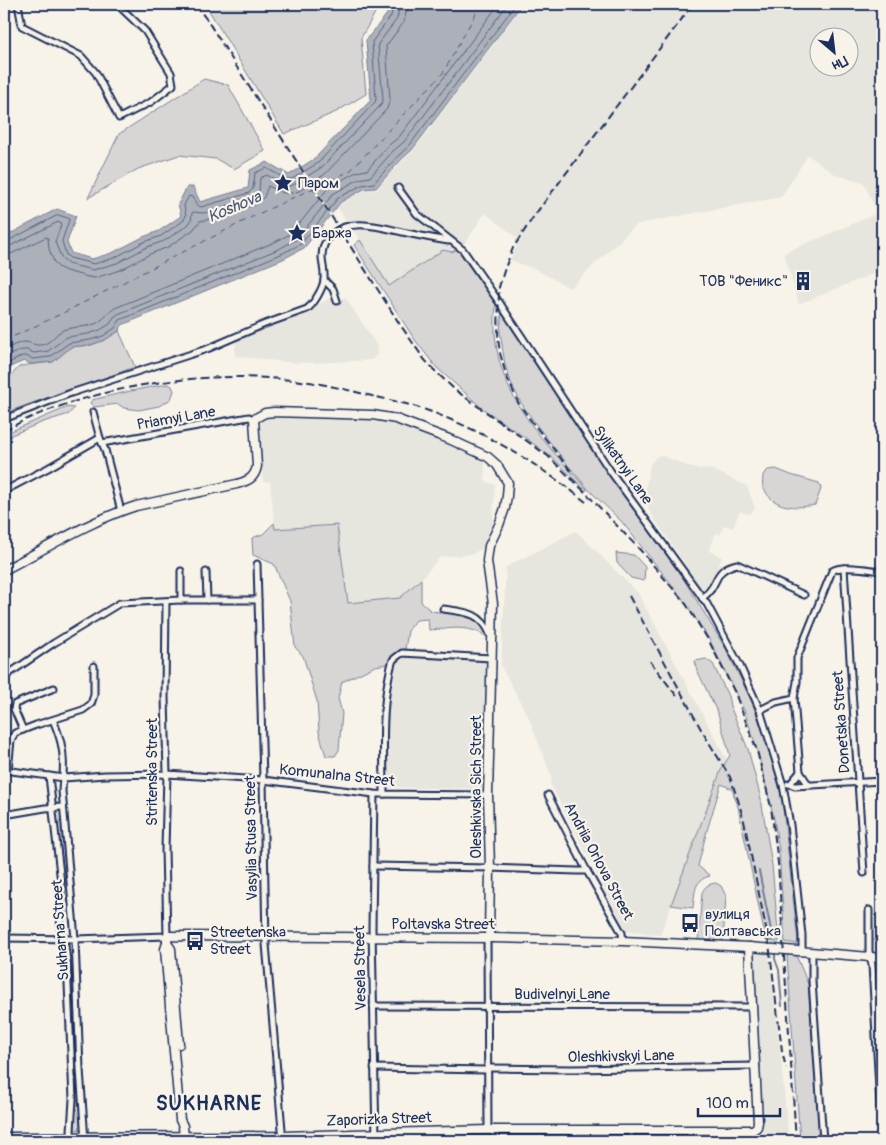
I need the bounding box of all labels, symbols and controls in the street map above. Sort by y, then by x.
north arrow [808,28,858,78]
text: Пн [829,52,851,74]
place icon: Паром [272,172,294,194]
place label: Паром [298,174,339,193]
water label: Koshova [205,186,266,227]
place icon: Баржа [286,222,308,244]
place label: Баржа [312,224,352,243]
building icon: ТОВ "Феникс" [792,270,814,292]
place label: ТОВ "Феникс" [699,272,788,291]
street label: Priamyi Lane [135,402,217,435]
street label: Sylikatnyi Lane [589,422,657,509]
street label: Donetska Street [828,669,855,774]
street label: Oleshkivska Sich Street [467,714,486,859]
street label: Stritenska Street [143,717,162,826]
street label: Komunalna Street [278,760,397,791]
street label: Vasylia Stusa Street [241,774,262,901]
street label: Andriia Orlova Street [559,799,638,924]
street label: Sukharna Street [47,878,74,981]
place label: вулиця Полтавська [705,905,781,941]
bus stop icon: вулиця Полтавська [679,912,701,934]
street label: Poltavska Street [391,915,496,934]
place label: Streetenska Street [210,923,286,959]
street label: Vesela Street [350,924,371,1011]
bus stop icon: Streetenska Street [184,930,206,952]
street label: Budivelnyi Lane [514,985,610,1004]
street label: Oleshkivskyi Lane [568,1046,675,1067]
scale bar [698,1085,781,1117]
district label: SUKHARNE [156,1091,262,1116]
text: 100 m [706,1094,749,1113]
street label: Zaporizka Street [326,1108,433,1131]

